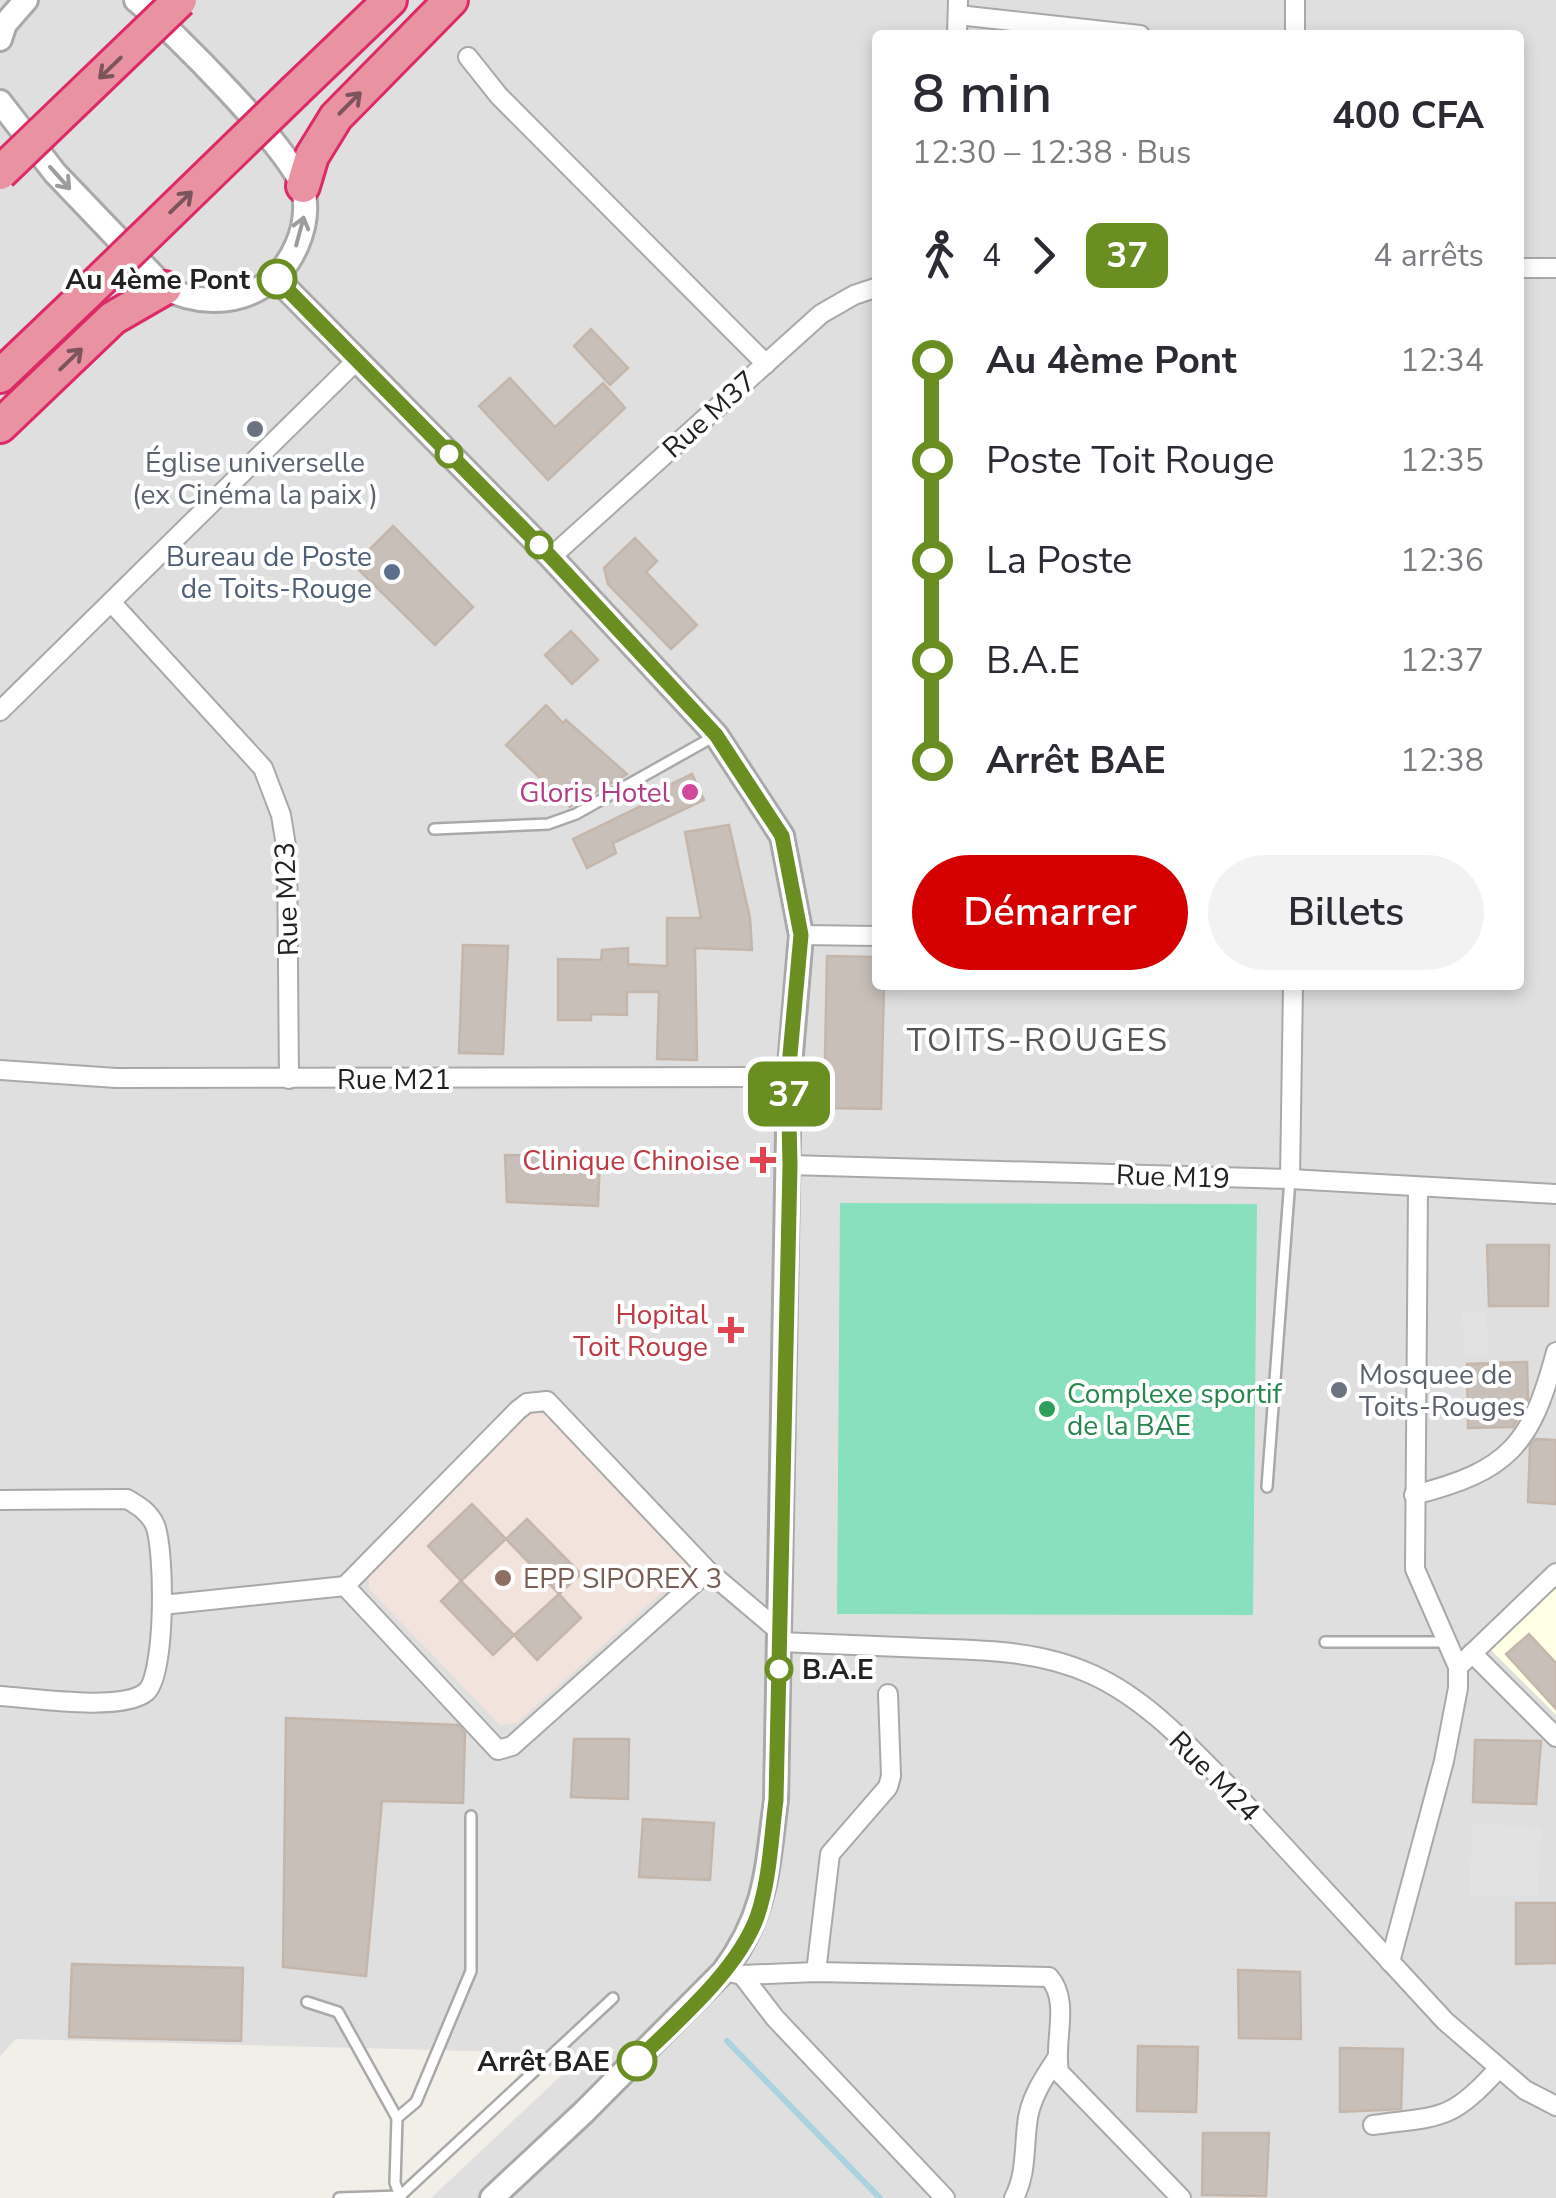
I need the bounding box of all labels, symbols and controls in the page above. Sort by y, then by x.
one-way arrow [98,55,122,79]
text: 8 min [912,56,1052,131]
text: 400 CFA [1332,90,1484,141]
one-way arrow [338,91,362,115]
text: 12:30 – 12:38 · Bus [912,131,1191,174]
one-way arrow [48,165,71,191]
one-way arrow [169,190,193,214]
one-way arrow [291,215,310,247]
icon: walk [912,228,967,283]
icon: forward [1016,228,1071,283]
text: 37 [1106,232,1148,279]
text: 4 [982,234,1001,277]
text: 4 arrêts [1373,234,1484,277]
marker: Au 4ème Pont [258,260,296,298]
place label: Au 4ème Pont [65,261,250,299]
text: Au 4ème Pont [986,335,1237,386]
text: 12:34 [1400,339,1484,382]
one-way arrow [58,347,82,371]
street label: Rue M37 [655,362,765,467]
marker: Église universelle (ex Cinéma la paix ) [244,418,266,440]
text: Poste Toit Rouge [986,435,1274,486]
text: 12:35 [1400,439,1484,482]
unlabelled marker [436,441,462,467]
place label: Église universelle (ex Cinéma la paix ) [132,444,378,514]
unlabelled marker [526,532,552,558]
text: La Poste [986,535,1132,586]
place label: Bureau de Poste de Toits-Rouge [166,538,372,608]
text: 12:36 [1400,539,1484,582]
marker: Bureau de Poste de Toits-Rouge [381,561,403,583]
text: B.A.E [986,635,1080,686]
text: 12:37 [1400,639,1484,682]
text: Arrêt BAE [986,735,1166,786]
text: 12:38 [1400,739,1484,782]
place label: Gloris Hotel [519,774,671,812]
marker: Gloris Hotel [679,781,701,803]
street label: Rue M23 [266,841,308,957]
button: Démarrer [912,855,1188,970]
button: Billets [1208,855,1484,970]
district label: TOITS-ROUGES [907,1019,1169,1062]
street label: Rue M21 [337,1061,451,1099]
line badge: 37 [744,1062,834,1126]
text: 37 [768,1071,810,1118]
place label: Clinique Chinoise [522,1142,740,1180]
marker: Clinique Chinoise [750,1147,776,1173]
street label: Rue M19 [1115,1156,1231,1198]
place label: Hopital Toit Rouge [573,1296,709,1366]
marker: Hopital Toit Rouge [718,1317,744,1343]
place label: Mosquee de Toits-Rouges [1359,1356,1525,1426]
place label: Complexe sportif de la BAE [1067,1375,1283,1445]
marker: Mosquee de Toits-Rouges [1328,1379,1350,1401]
marker: Complexe sportif de la BAE [1036,1398,1058,1420]
place label: EPP SIPOREX 3 [523,1560,722,1598]
marker: EPP SIPOREX 3 [492,1567,514,1589]
place label: B.A.E [802,1651,874,1689]
marker: B.A.E [766,1656,792,1682]
street label: Rue M24 [1161,1723,1268,1830]
marker: Arrêt BAE [618,2042,656,2080]
place label: Arrêt BAE [477,2043,610,2081]

